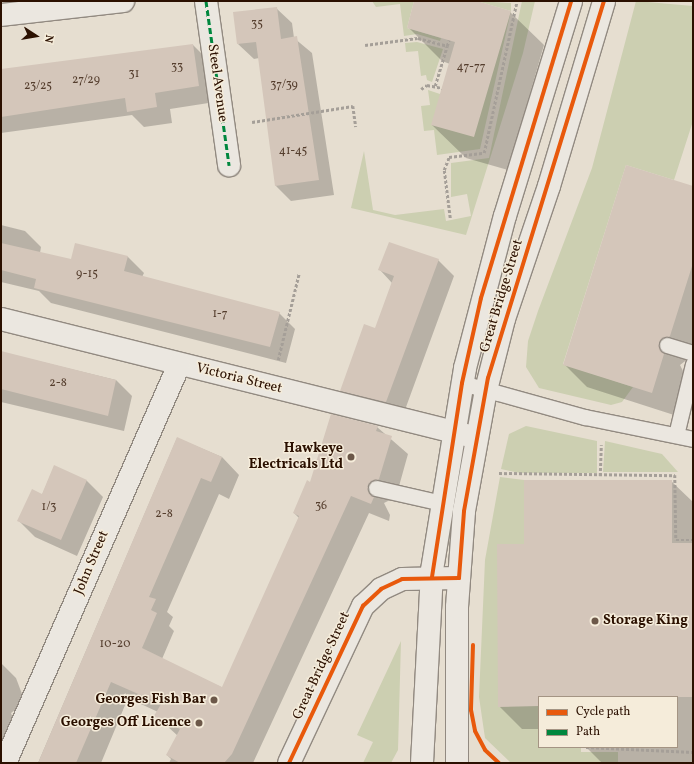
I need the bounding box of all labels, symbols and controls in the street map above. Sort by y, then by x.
north arrow [16,16,56,56]
house number: 35 [251,18,263,32]
text: N [40,33,56,44]
street label: Steel Avenue [203,43,231,123]
house number: 33 [171,61,183,75]
house number: 47-77 [456,61,486,75]
house number: 31 [129,68,139,82]
house number: 27/29 [72,74,100,88]
house number: 37/39 [270,79,298,93]
house number: 23/25 [24,80,52,94]
house number: 41-45 [279,145,307,159]
street label: Great Bridge Street [477,238,527,354]
house number: 9-15 [76,268,98,282]
house number: 1-7 [212,308,228,322]
street label: Victoria Street [194,360,284,398]
house number: 2-8 [49,377,67,391]
place label: Hawkeye Electricals Ltd [249,441,343,474]
marker: Hawkeye Electricals Ltd [346,452,356,462]
house number: 36 [315,500,327,514]
house number: 1/3 [42,501,56,515]
house number: 2-8 [155,508,173,522]
street label: John Street [71,528,113,598]
street label: Great Bridge Street [290,609,354,723]
place label: Storage King [603,613,688,629]
marker: Storage King [590,616,600,626]
house number: 10-20 [100,638,130,652]
place label: Georges Fish Bar [95,692,206,708]
marker: Georges Fish Bar [209,695,219,705]
legend [538,696,678,748]
text: Cycle path [576,704,631,720]
place label: Georges Off Licence [62,715,191,731]
marker: Georges Off Licence [194,718,204,728]
text: Path [576,724,600,740]

